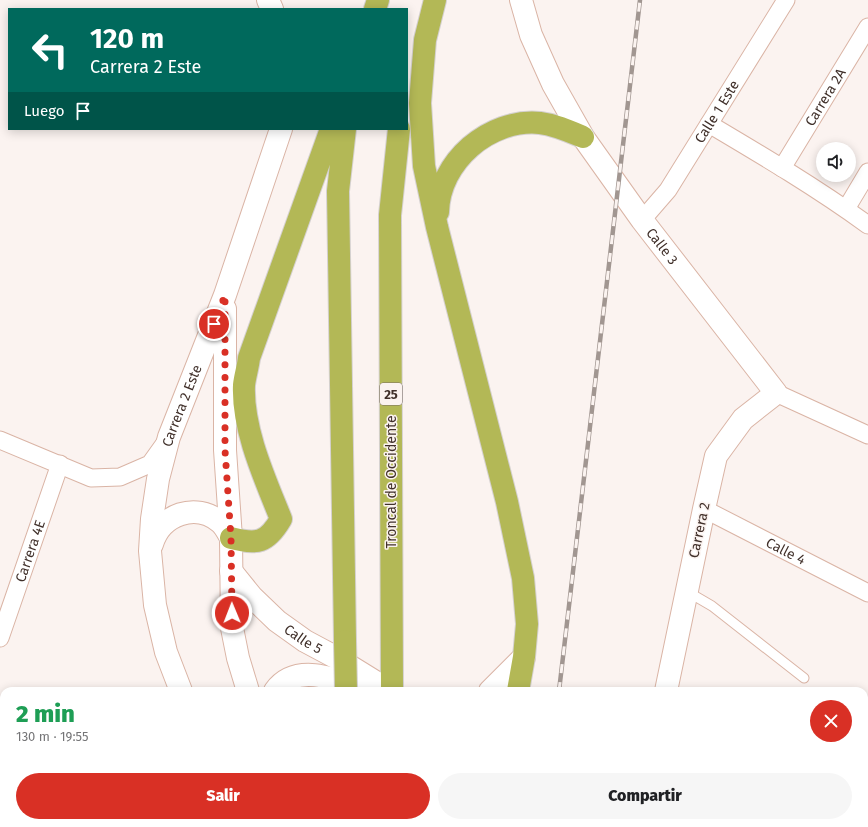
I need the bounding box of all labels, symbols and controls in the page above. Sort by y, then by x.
text: 120 m [90,22,164,55]
icon: left [24,24,76,76]
text: Carrera 2 Este [90,56,201,78]
street label: Carrera 2A [802,65,850,129]
street label: Calle 1 Este [691,77,743,146]
icon: arrive [72,100,94,122]
text: Luego [24,102,64,120]
map controls [816,142,856,182]
button: sound [816,142,856,182]
street label: Calle 3 [642,225,681,268]
pin [197,307,231,341]
icon: arrive [203,313,225,335]
street label: Carrera 2 Este [159,362,206,449]
road number: 25 [380,383,402,405]
street label: Troncal de Occidente [383,415,400,549]
street label: Carrera 2 [685,501,714,560]
street label: Carrera 4E [12,518,49,584]
street label: Calle 4 [763,534,809,569]
position arrow [211,592,253,634]
street label: Calle 5 [281,621,325,658]
text: 2 min [16,700,75,728]
button: close [810,700,852,742]
text: 130 m · 19:55 [16,729,89,744]
button: Salir [16,773,430,819]
button: Compartir [438,773,852,819]

